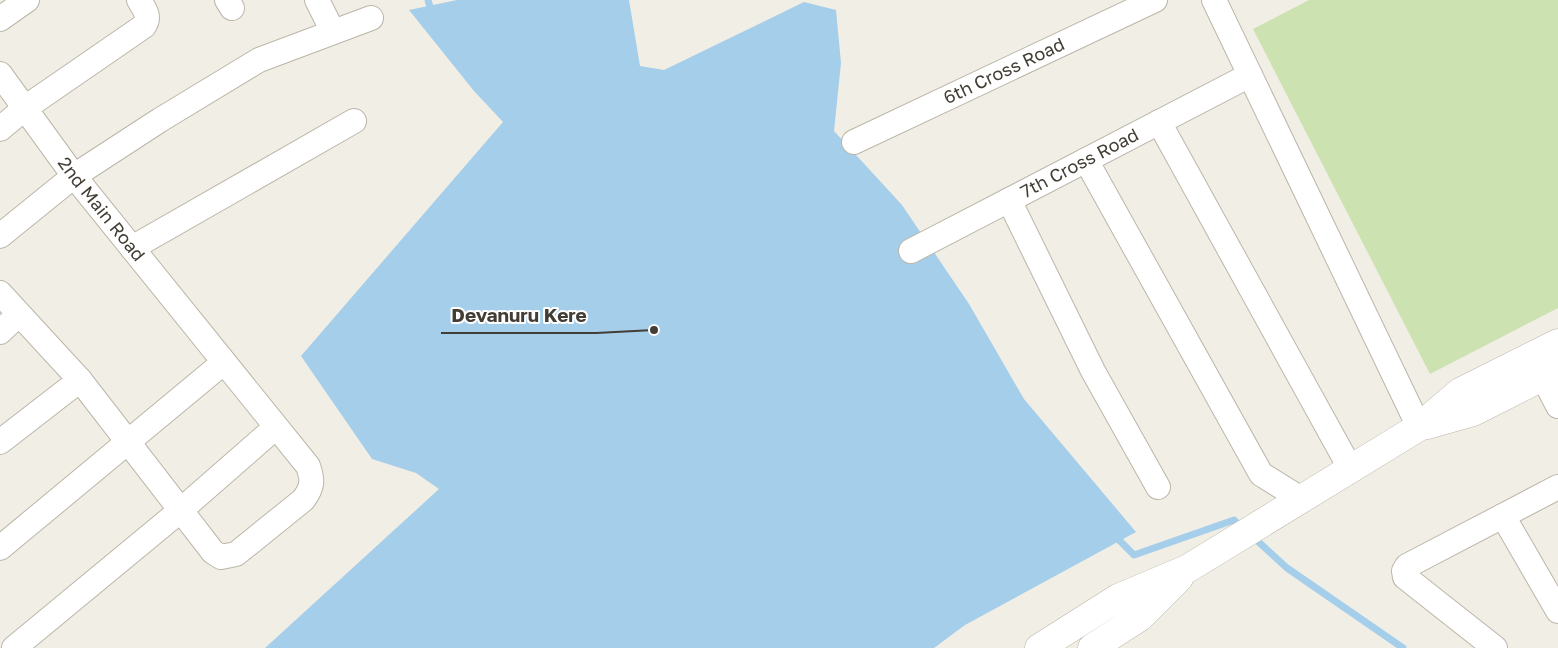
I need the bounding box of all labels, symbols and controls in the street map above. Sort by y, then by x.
street label: 6th Cross Road [940,32,1068,108]
street label: 7th Cross Road [1016,123,1142,202]
street label: 2nd Main Road [54,152,150,265]
callout: Devanuru Kere [441,299,596,333]
text: Devanuru Kere [451,303,587,326]

